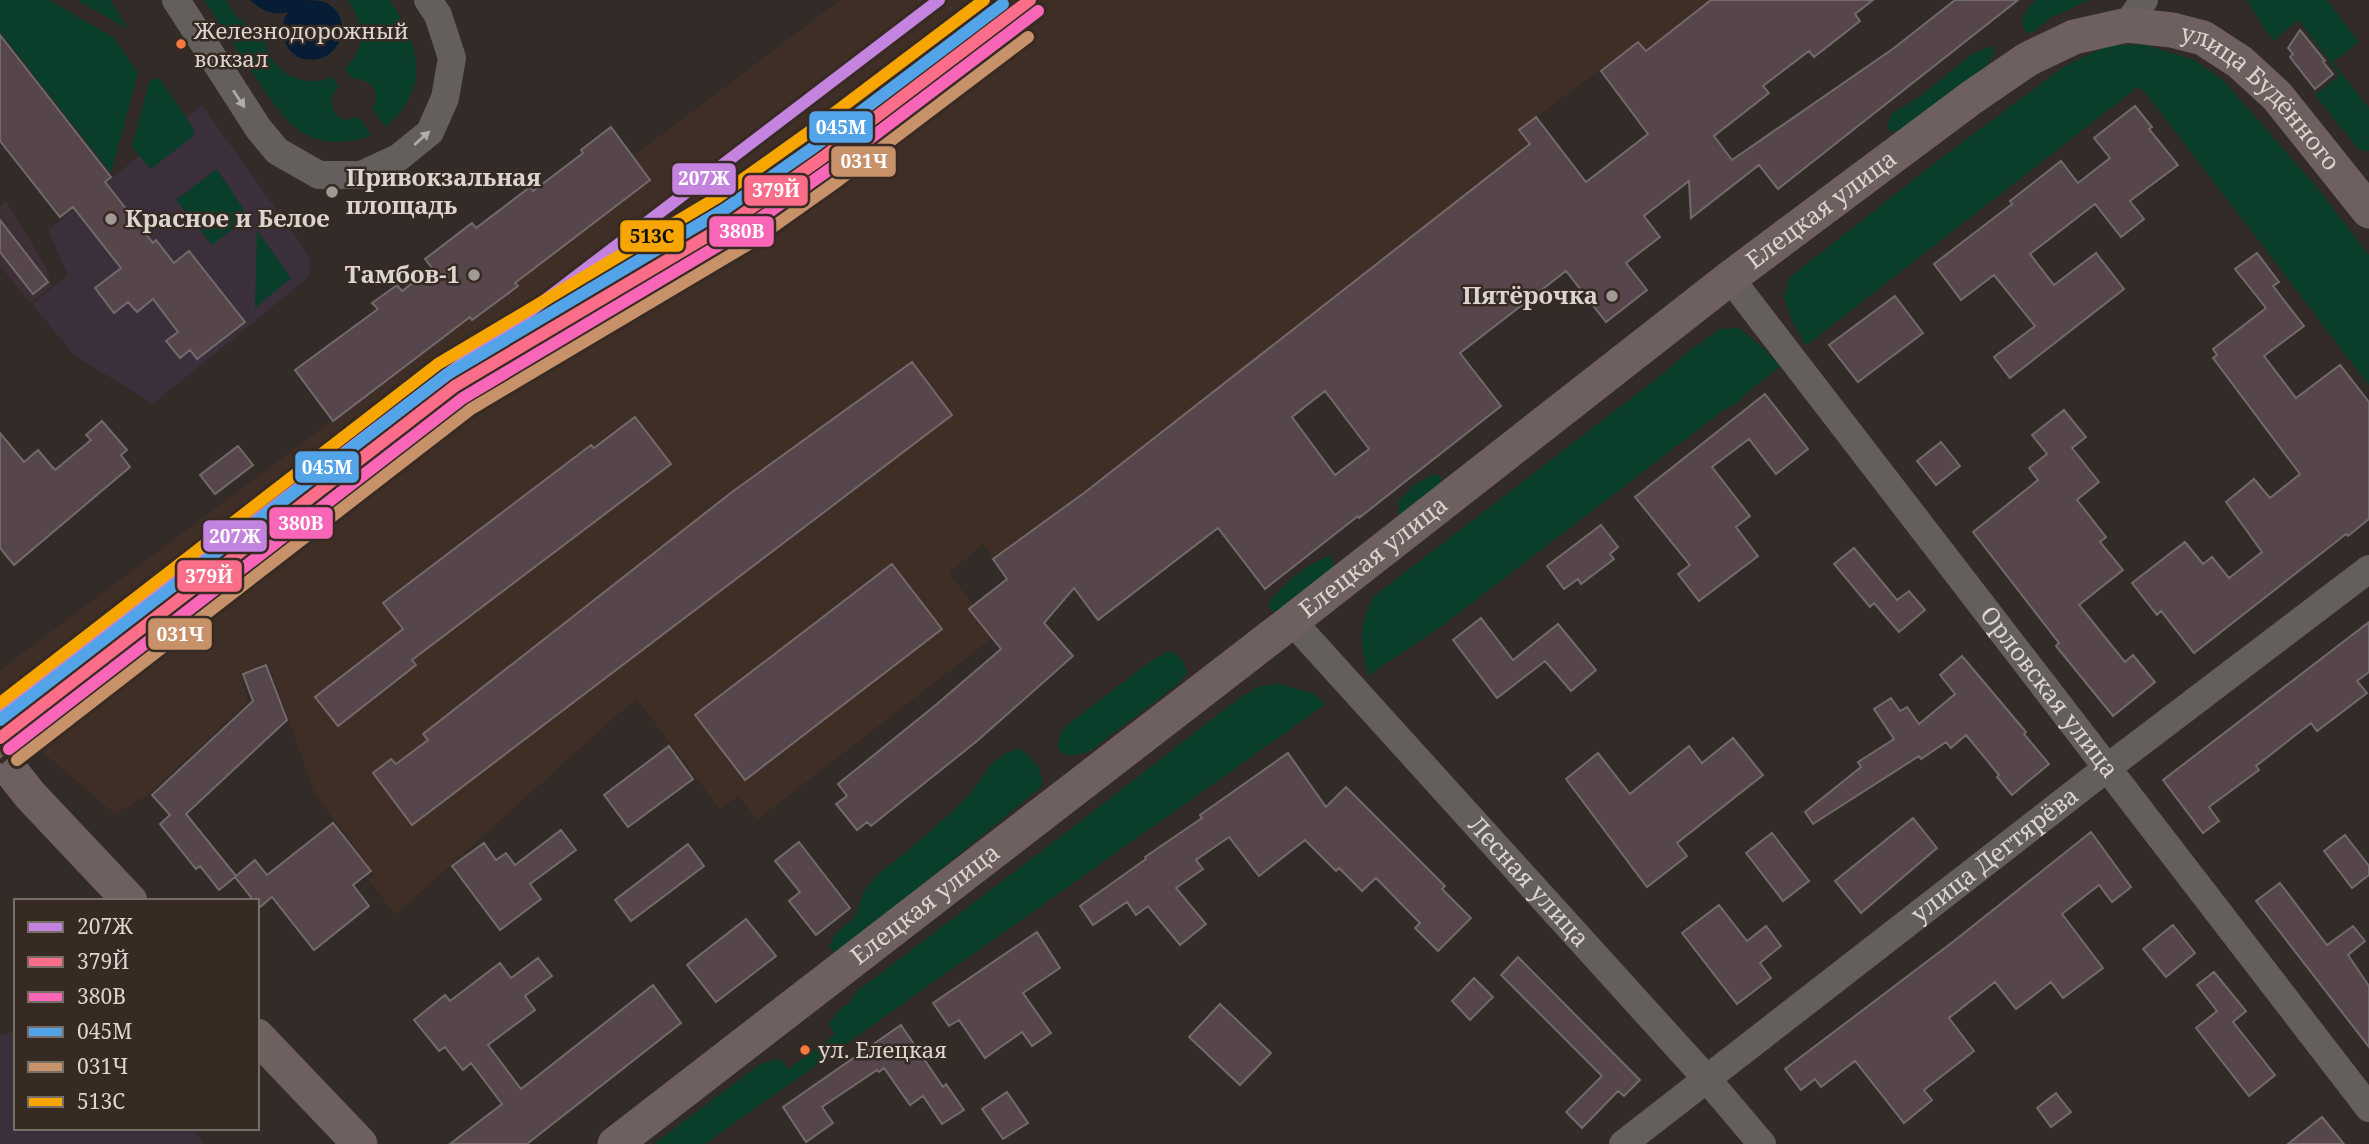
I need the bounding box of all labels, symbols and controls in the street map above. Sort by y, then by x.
place label: Железнодорожный вокзал [193,15,409,73]
street label: улица Будённого [2178,15,2348,177]
marker: Железнодорожный вокзал [174,37,188,51]
one-way arrow [232,90,246,108]
line badge: 045М [808,110,874,144]
text: 045М [816,114,866,140]
one-way arrow [413,130,431,146]
street label: Елецкая улица [1738,141,1903,276]
line badge: 031Ч [830,145,897,178]
text: 031Ч [840,148,888,174]
place label: Привокзальная площадь [346,160,542,221]
line badge: 207Ж [671,162,737,196]
text: 207Ж [678,165,730,191]
line badge: 379Й [743,174,809,207]
text: 379Й [752,177,800,203]
marker: Привокзальная площадь [324,184,340,200]
place label: Красное и Белое [125,201,330,234]
marker: Красное и Белое [103,211,119,227]
line badge: 380В [708,215,775,248]
text: 380В [719,218,765,244]
line badge: 513С [619,219,685,253]
text: 513С [630,223,674,249]
place label: Тамбов-1 [345,257,460,290]
marker: Тамбов-1 [466,267,482,283]
place label: Пятёрочка [1462,278,1598,311]
marker: Пятёрочка [1604,288,1620,304]
line badge: 045М [294,450,360,484]
text: 045М [302,454,352,480]
street label: Елецкая улица [1291,487,1454,625]
line badge: 380В [268,506,334,540]
text: 380В [278,510,324,536]
line badge: 207Ж [202,519,268,553]
text: 207Ж [209,523,261,549]
line badge: 379Й [176,559,243,593]
text: 379Й [185,563,233,589]
street label: Орловская улица [1974,599,2127,784]
line badge: 031Ч [147,617,213,651]
text: 031Ч [156,621,204,647]
street label: улица Дегтярёва [1903,778,2085,929]
street label: Лесная улица [1461,808,1597,953]
street label: Елецкая улица [843,835,1006,971]
legend [14,899,259,1130]
text: 207Ж [77,912,133,940]
text: 379Й [77,947,129,975]
text: 380В [77,982,126,1010]
text: 045М [77,1017,132,1045]
place label: ул. Елецкая [818,1034,947,1064]
marker: ул. Елецкая [798,1043,812,1057]
text: 031Ч [77,1052,128,1080]
text: 513С [77,1087,125,1115]

